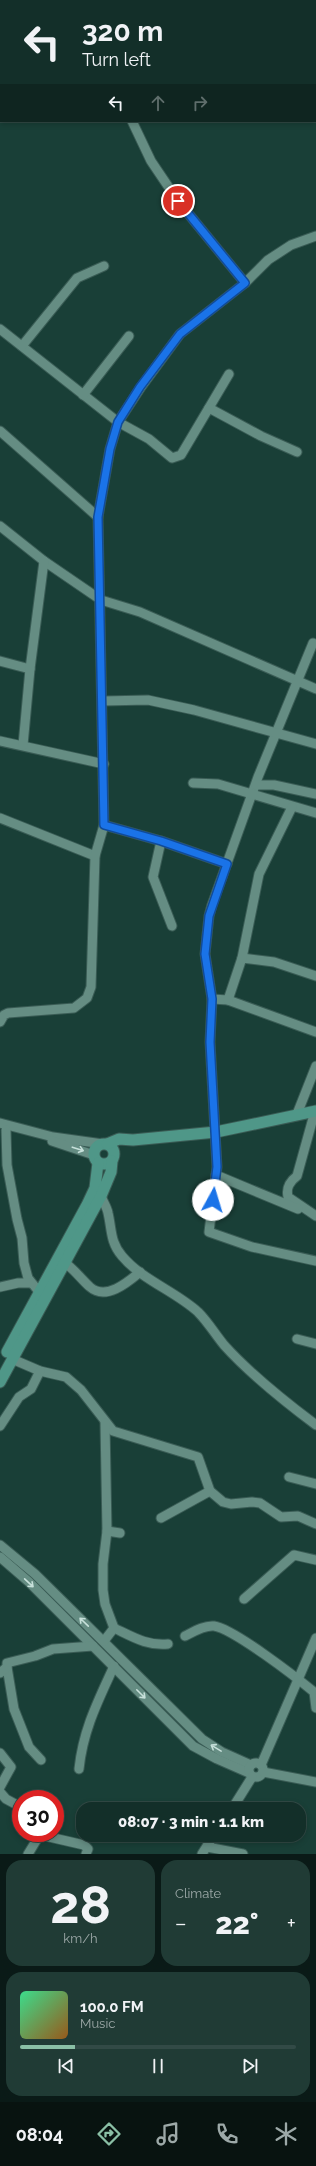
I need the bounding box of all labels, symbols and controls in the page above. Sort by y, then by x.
text: 320 m [82,15,163,48]
icon: left [16,16,68,68]
text: Turn left [82,49,151,70]
icon: left [105,92,127,114]
icon: ahead [147,92,169,114]
icon: right [189,92,211,114]
pin [161,184,195,218]
icon: arrive [167,190,189,212]
one-way arrow [72,1146,84,1154]
position arrow [192,1179,234,1221]
one-way arrow [24,1578,34,1588]
one-way arrow [79,1617,89,1627]
one-way arrow [136,1689,146,1699]
one-way arrow [211,1744,222,1752]
speed limit sign: 30 [12,1790,64,1842]
text: 08:07 · 3 min · 1.1 km [118,1813,264,1831]
text: 28 [50,1874,111,1935]
text: Climate [175,1886,221,1901]
text: 22° [215,1906,259,1941]
text: − [175,1910,187,1936]
text: + [287,1910,296,1936]
text: km/h [63,1931,98,1946]
text: 100.0 FM [80,1998,144,2016]
text: Music [80,2016,115,2031]
icon: previous [55,2055,77,2077]
icon: pause [147,2055,169,2077]
icon: next [239,2055,261,2077]
icon: directions [95,2120,123,2148]
icon: music [154,2120,182,2148]
icon: phone [213,2120,241,2148]
icon: climate [272,2120,300,2148]
text: 08:04 [16,2124,63,2145]

